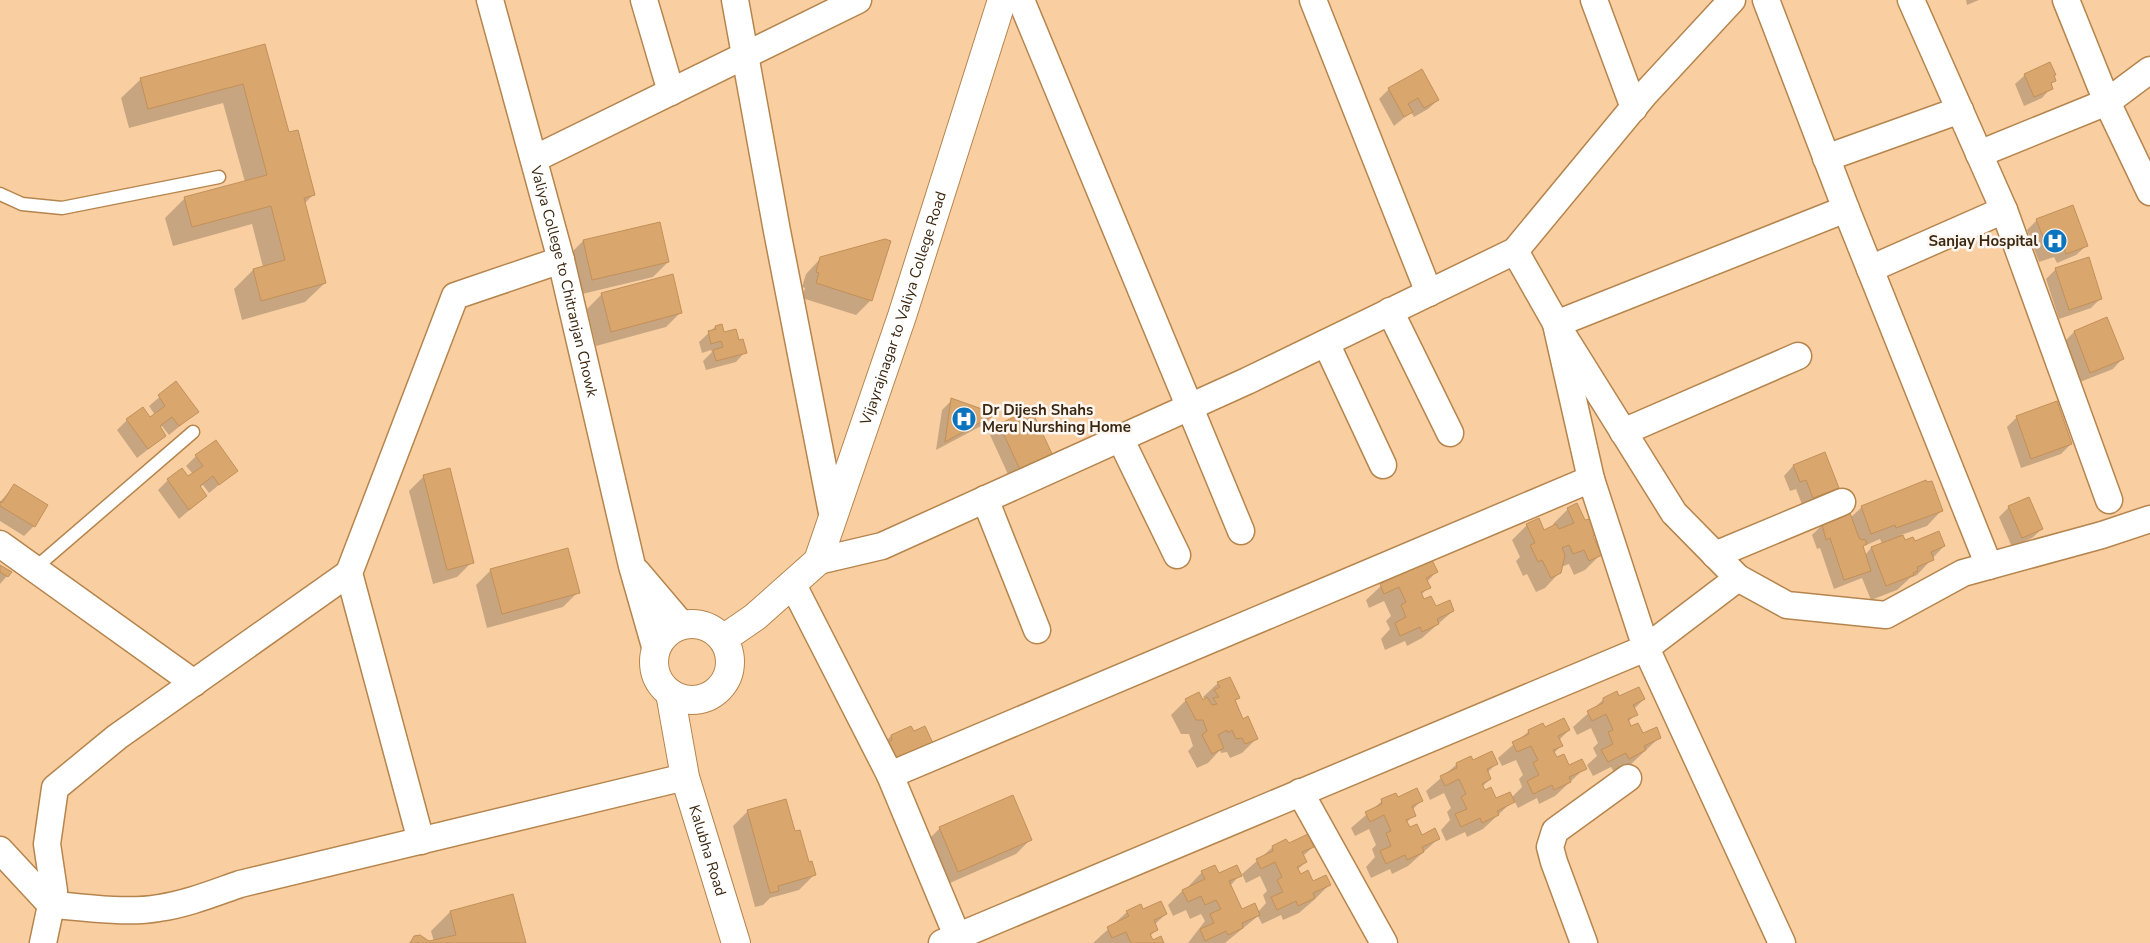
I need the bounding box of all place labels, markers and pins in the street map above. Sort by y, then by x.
hospital icon: Sanjay Hospital [2042,228,2068,254]
place label: Sanjay Hospital [1928,231,2038,251]
place label: Dr Dijesh Shahs Meru Nurshing Home [982,400,1131,437]
hospital icon: Dr Dijesh Shahs Meru Nurshing Home [951,406,977,432]

